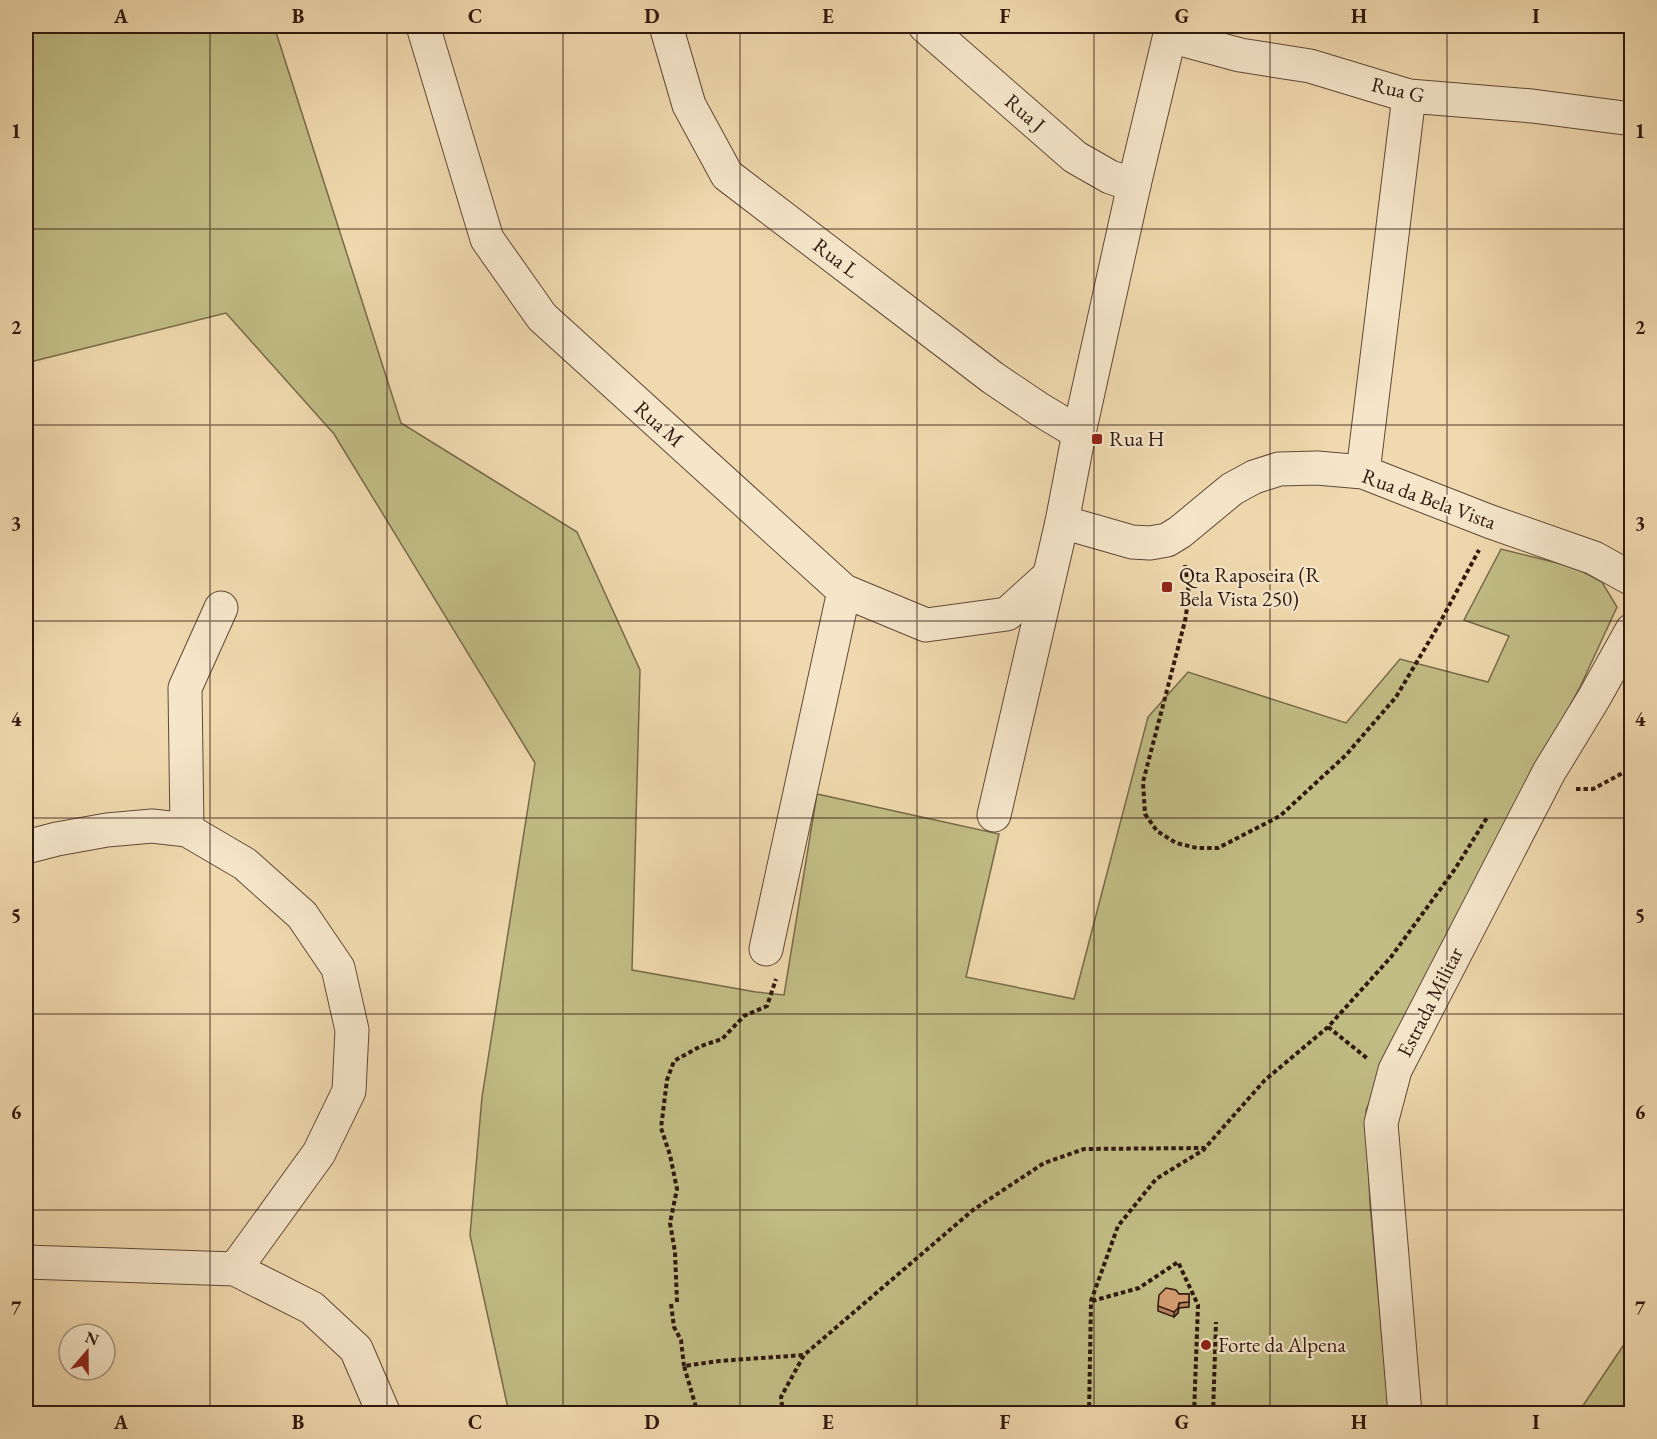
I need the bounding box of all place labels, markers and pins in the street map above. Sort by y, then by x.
place label: Rua H [1109,425,1165,452]
marker: Rua H [1090,432,1104,446]
place label: Qta Raposeira (R Bela Vista 250) [1179,561,1321,612]
marker: Qta Raposeira (R Bela Vista 250) [1160,580,1174,594]
place label: Forte da Alpena [1218,1331,1346,1358]
marker: Forte da Alpena [1199,1338,1213,1352]

